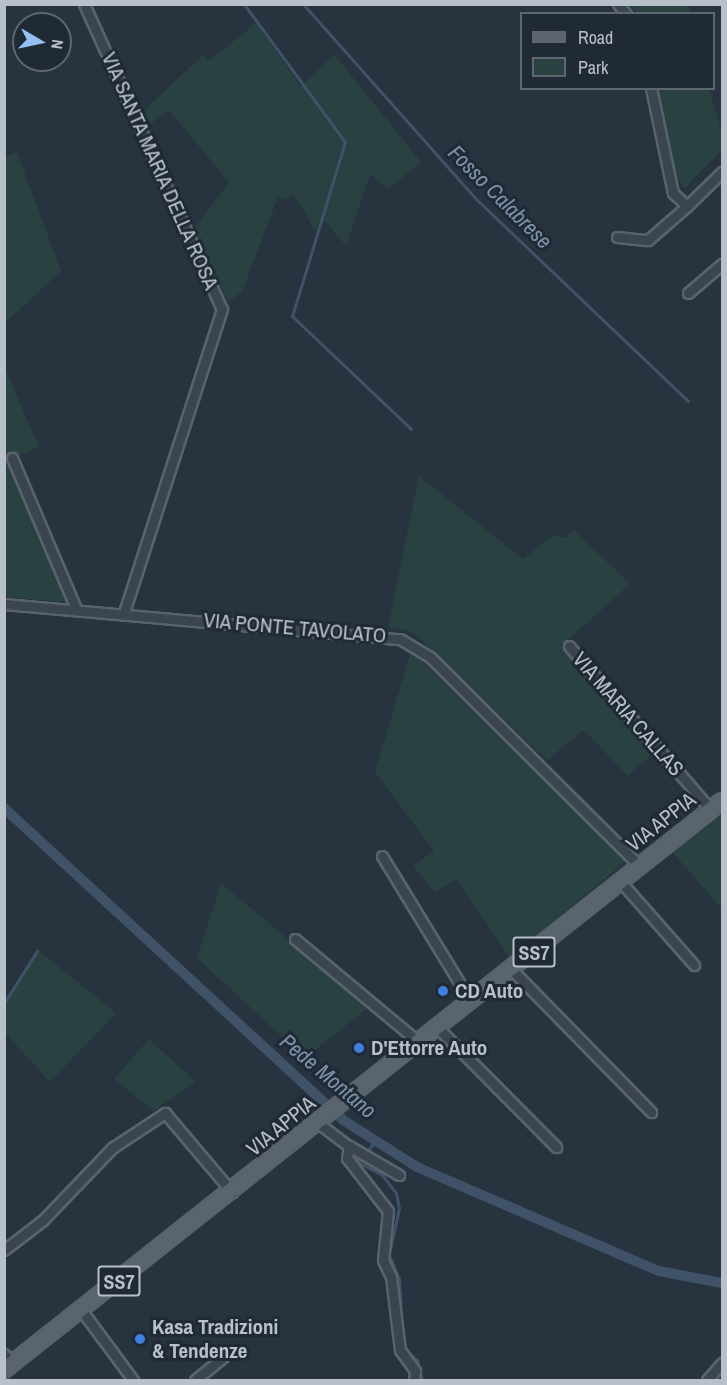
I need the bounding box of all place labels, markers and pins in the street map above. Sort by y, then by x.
place label: CD Auto [455,978,524,1004]
marker: CD Auto [436,984,450,998]
place label: D'Ettorre Auto [371,1035,488,1061]
marker: D'Ettorre Auto [352,1041,366,1055]
place label: Kasa Tradizioni & Tendenze [152,1314,278,1364]
marker: Kasa Tradizioni & Tendenze [133,1332,147,1346]

